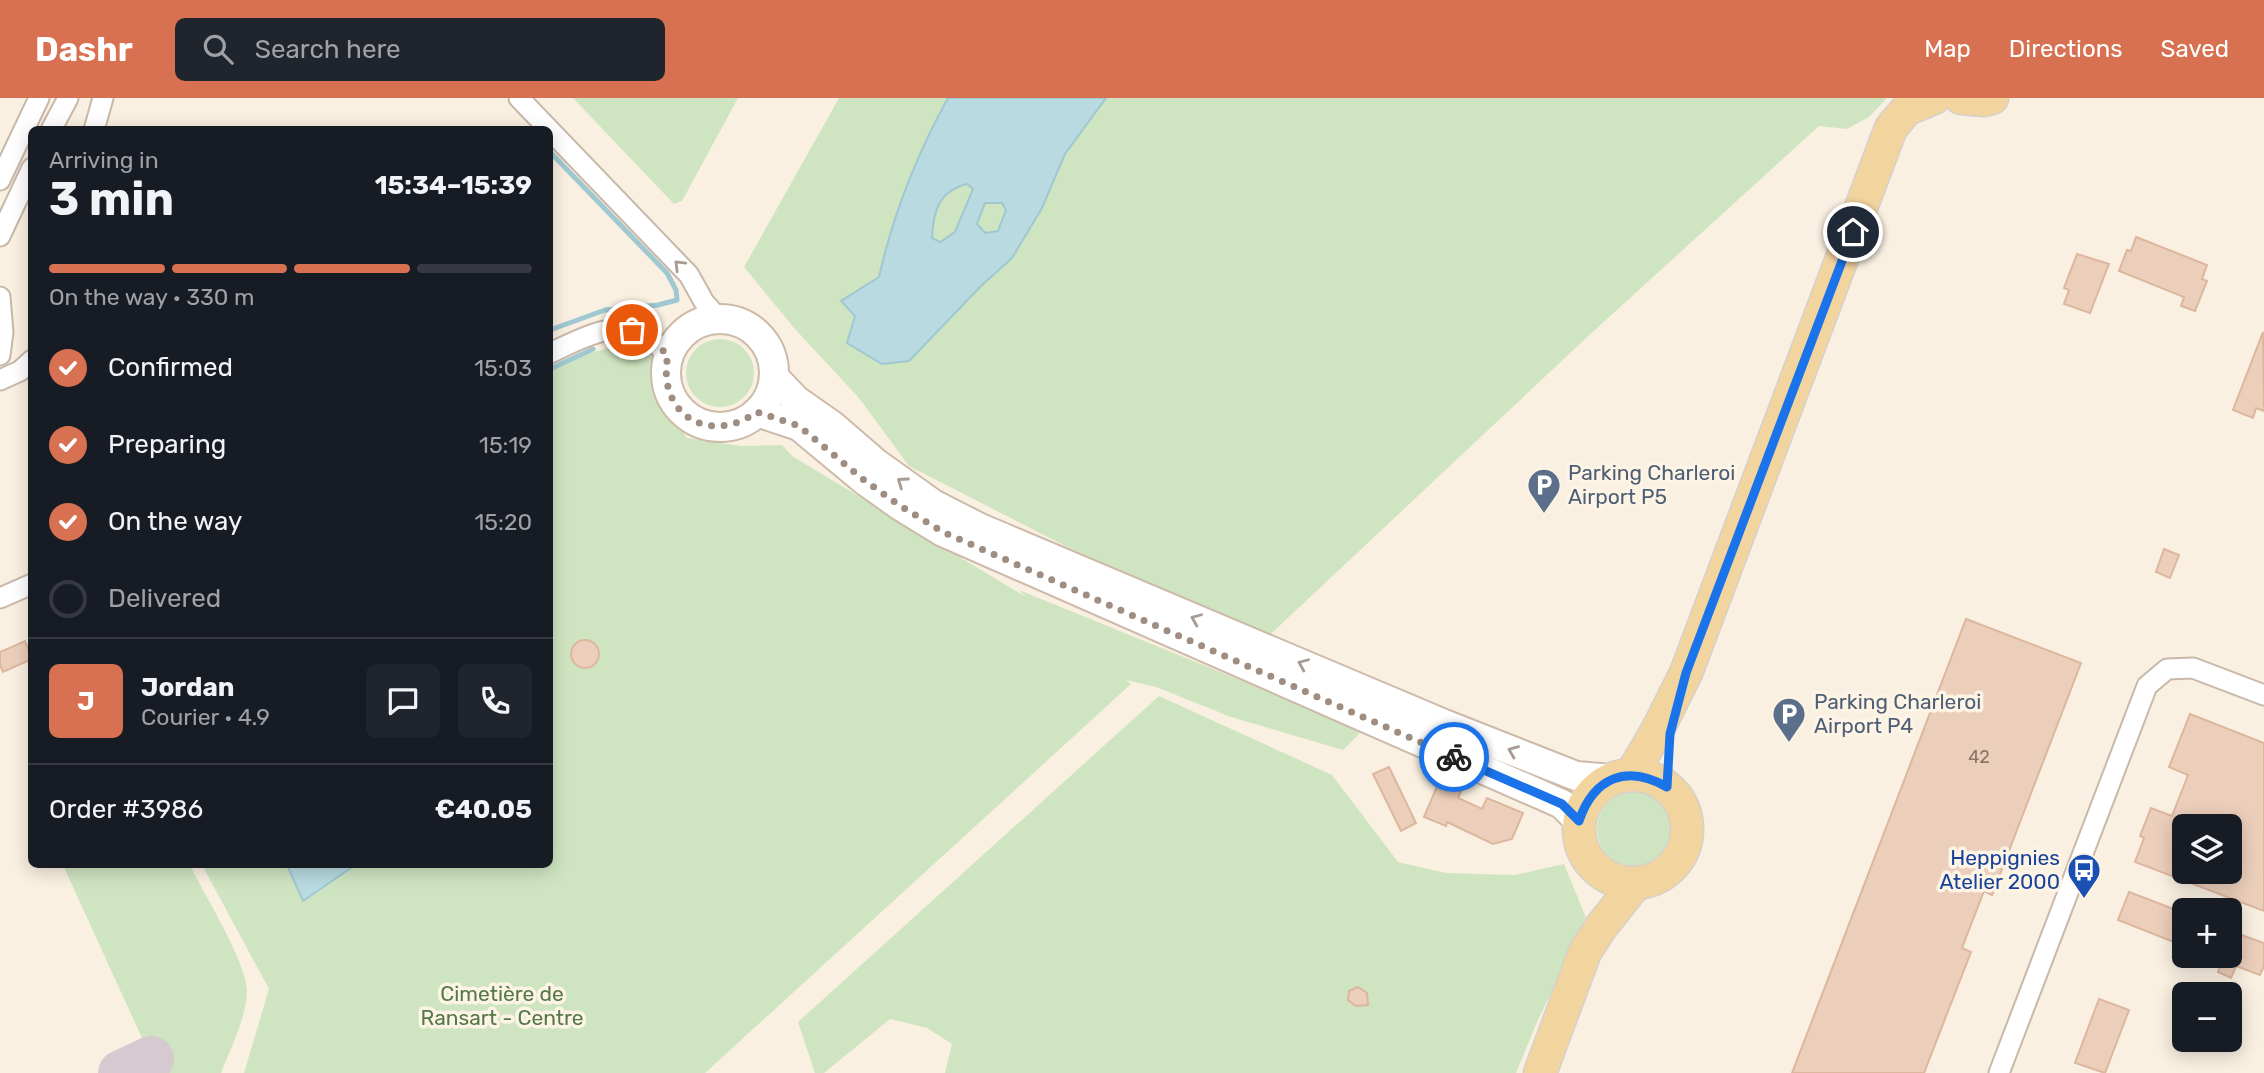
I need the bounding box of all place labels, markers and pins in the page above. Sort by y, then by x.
pin [1823,202,1883,262]
pin [602,300,662,360]
place label: Parking Charleroi Airport P5 [1568,460,1735,509]
parking icon: Parking Charleroi Airport P5 [1525,466,1563,515]
place label: Parking Charleroi Airport P4 [1814,689,1981,738]
parking icon: Parking Charleroi Airport P4 [1770,695,1808,744]
place label: Heppignies Atelier 2000 [1940,845,2060,894]
bus stop icon: Heppignies Atelier 2000 [2065,851,2103,900]

